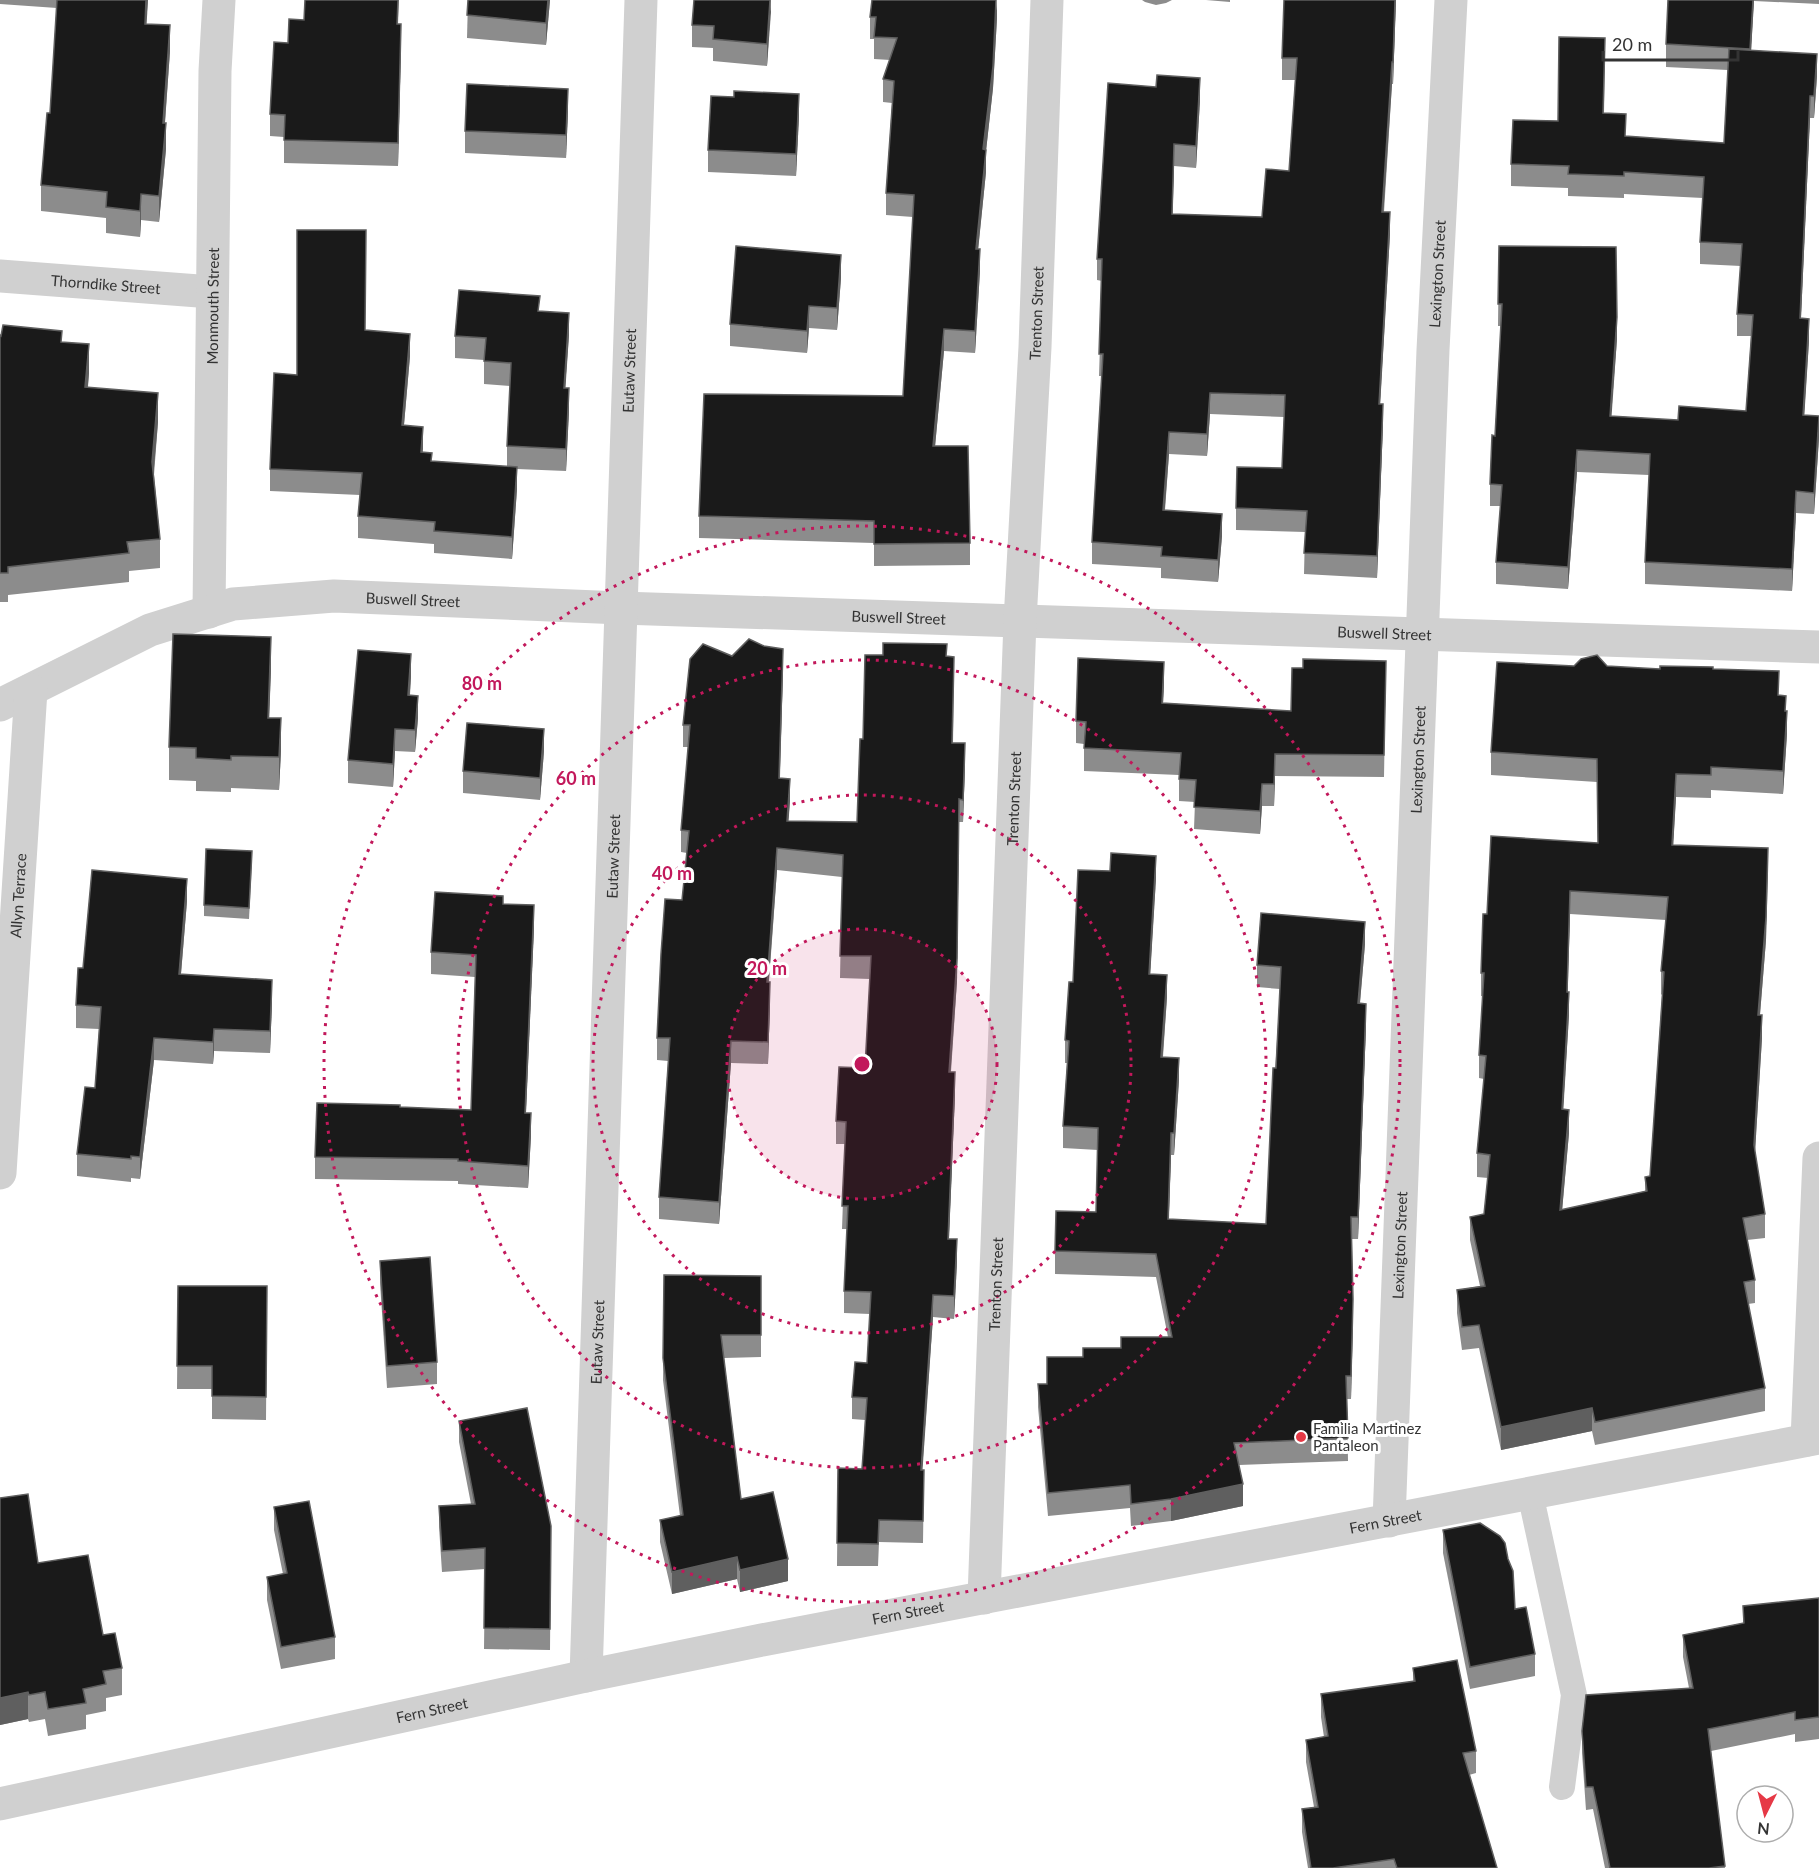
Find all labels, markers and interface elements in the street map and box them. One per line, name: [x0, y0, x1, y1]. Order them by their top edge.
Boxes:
scale bar: [1603, 24, 1738, 62]
text: 20 m: [1612, 33, 1652, 55]
street label: Lexington Street: [1425, 219, 1449, 328]
street label: Monmouth Street: [203, 247, 222, 365]
street label: Trenton Street: [1025, 265, 1047, 361]
street label: Thorndike Street: [50, 271, 162, 297]
street label: Eutaw Street: [618, 328, 639, 413]
street label: Buswell Street: [365, 588, 461, 610]
street label: Buswell Street: [851, 607, 947, 628]
street label: Buswell Street: [1337, 622, 1432, 643]
text: 80 m: [462, 672, 502, 694]
street label: Lexington Street: [1407, 705, 1429, 814]
street label: Trenton Street: [1003, 751, 1024, 846]
text: 60 m: [556, 767, 596, 789]
street label: Eutaw Street: [603, 813, 623, 899]
street label: Allyn Terrace: [6, 853, 30, 939]
text: 40 m: [652, 862, 692, 884]
text: 20 m: [747, 957, 787, 979]
centre of rings: [852, 1054, 872, 1074]
street label: Lexington Street: [1388, 1190, 1410, 1299]
street label: Trenton Street: [985, 1236, 1006, 1332]
street label: Eutaw Street: [587, 1299, 607, 1385]
place label: Familia Martinez Pantaleon: [1313, 1419, 1421, 1454]
marker: Familia Martinez Pantaleon: [1294, 1430, 1308, 1444]
street label: Fern Street: [1348, 1505, 1423, 1537]
street label: Fern Street: [870, 1596, 946, 1628]
street label: Fern Street: [394, 1693, 470, 1726]
north arrow: [1735, 1784, 1795, 1844]
text: N: [1756, 1819, 1771, 1840]

